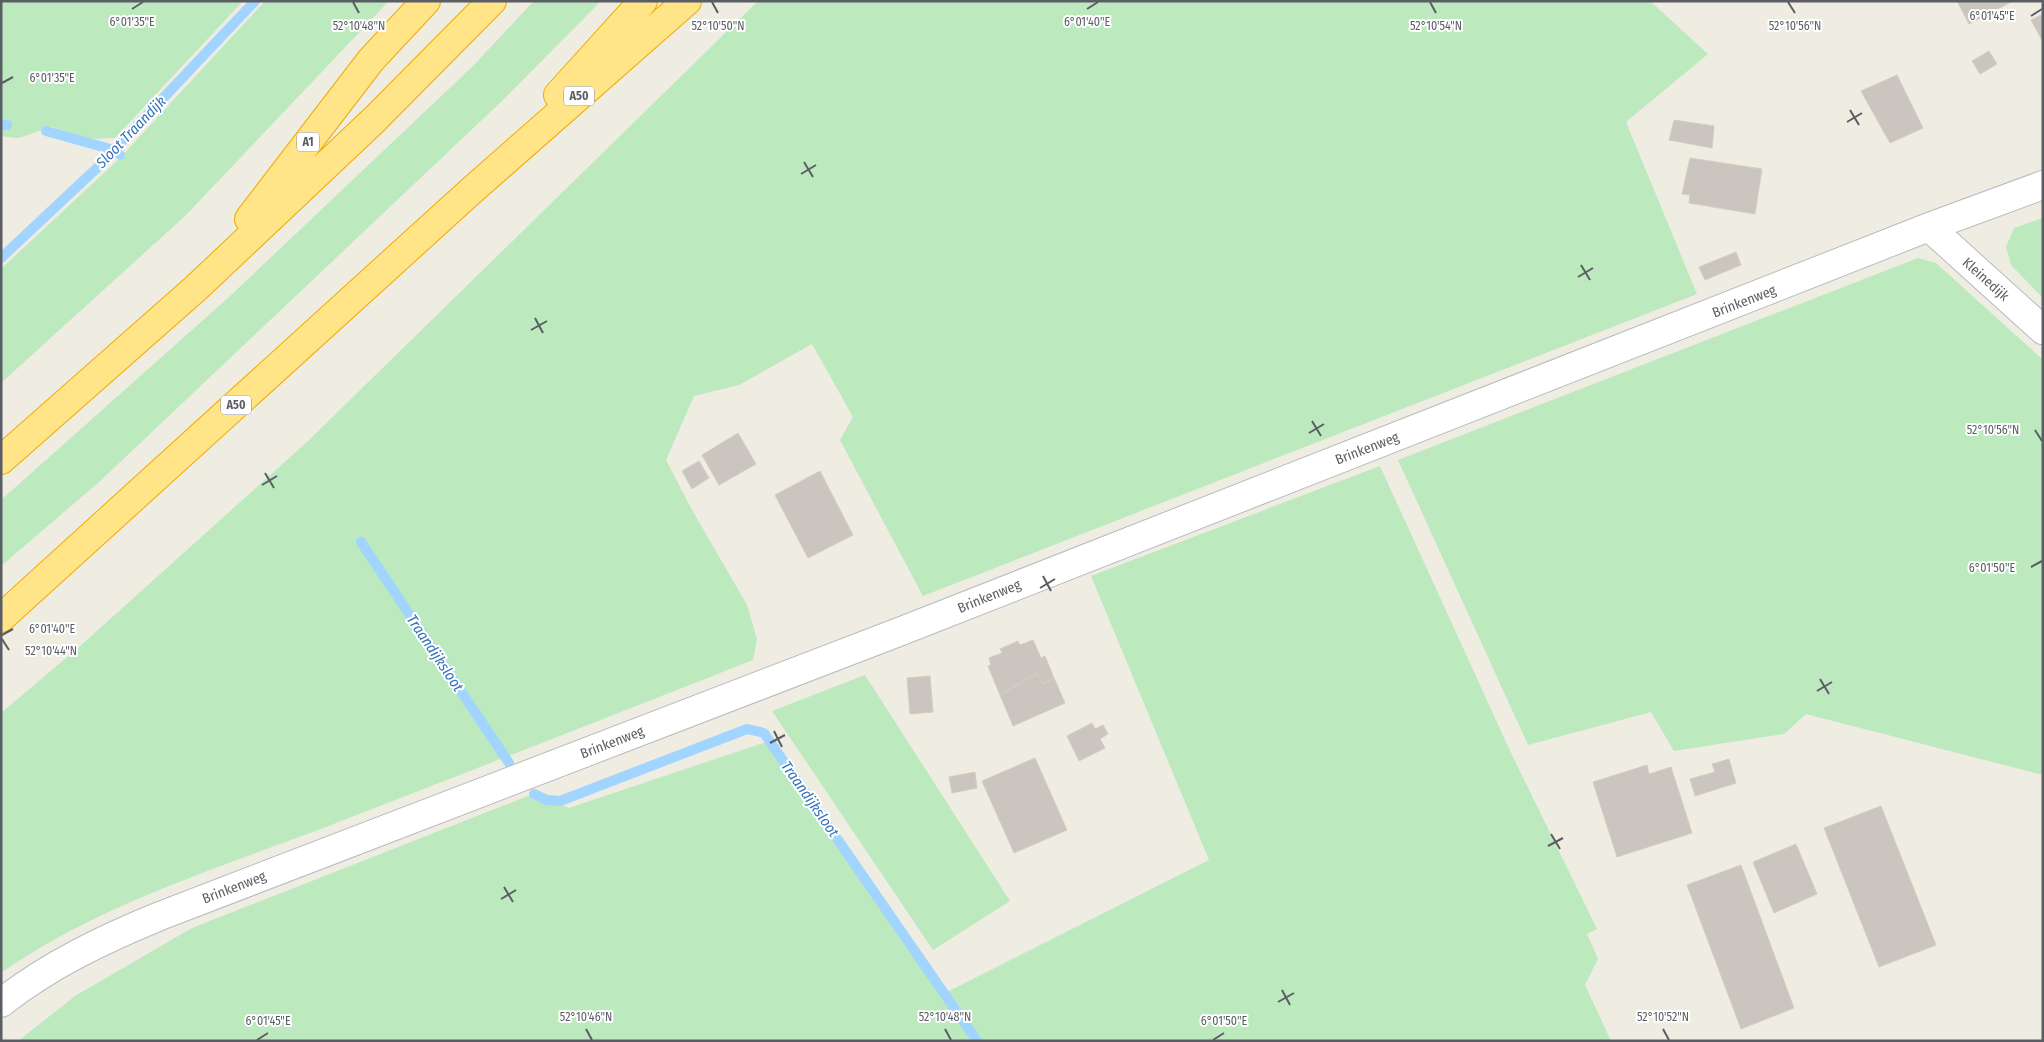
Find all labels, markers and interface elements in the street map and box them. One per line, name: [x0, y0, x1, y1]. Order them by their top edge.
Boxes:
text: 6°01'45"E: [1969, 9, 2015, 23]
text: 6°01'35"E: [109, 15, 155, 29]
text: 6°01'40"E: [1064, 15, 1110, 29]
text: 52°10'48"N: [333, 19, 385, 33]
text: 52°10'50"N: [691, 19, 745, 33]
text: 52°10'54"N: [1410, 19, 1462, 33]
text: 52°10'56"N: [1769, 19, 1821, 33]
text: 6°01'35"E: [29, 71, 75, 85]
road number: A50: [564, 86, 594, 105]
water label: Sloot Traandijk: [92, 92, 170, 172]
road number: A1: [297, 132, 319, 152]
street label: Kleinedijk: [1959, 254, 2013, 305]
street label: Brinkenweg: [1710, 281, 1779, 321]
road number: A50: [221, 396, 251, 414]
text: 52°10'56"N: [1967, 423, 2019, 437]
street label: Brinkenweg: [1333, 428, 1402, 468]
text: 6°01'50"E: [1969, 561, 2016, 575]
street label: Brinkenweg: [955, 576, 1024, 617]
water label: Traandijksloot: [403, 611, 467, 695]
text: 6°01'40"E: [29, 622, 75, 636]
text: 52°10'44"N: [25, 644, 77, 658]
street label: Brinkenweg: [578, 722, 647, 762]
water label: Traandijksloot: [777, 758, 843, 840]
street label: Brinkenweg: [200, 867, 269, 907]
text: 52°10'46"N: [560, 1010, 612, 1024]
text: 52°10'48"N: [919, 1010, 971, 1024]
text: 52°10'52"N: [1637, 1010, 1689, 1024]
text: 6°01'45"E: [245, 1014, 291, 1028]
text: 6°01'50"E: [1201, 1014, 1248, 1028]

